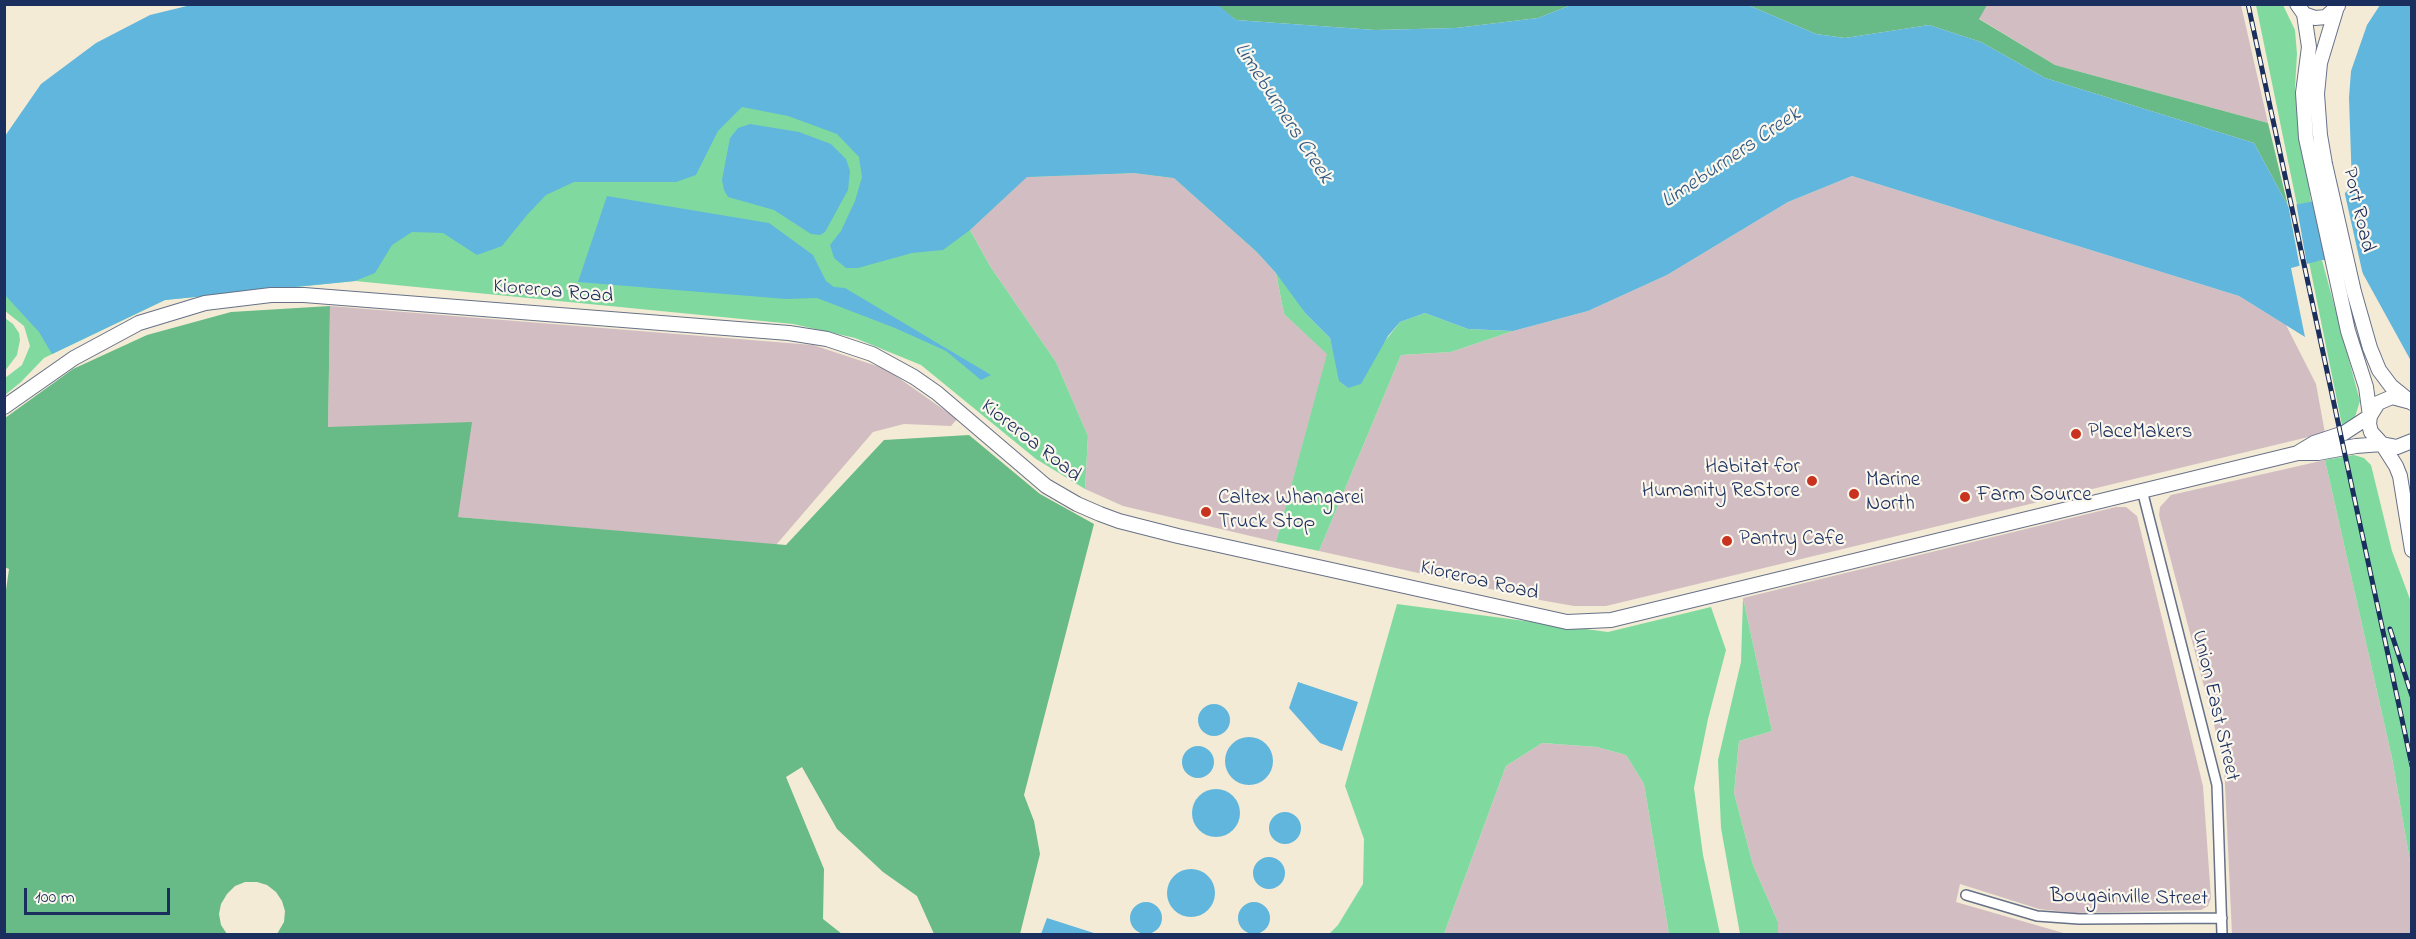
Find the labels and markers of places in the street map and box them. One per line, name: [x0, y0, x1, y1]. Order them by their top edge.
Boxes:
place label: PlaceMakers: [2088, 421, 2192, 447]
marker: PlaceMakers: [2069, 427, 2083, 441]
place label: Habitat for Humanity ReStore: [1642, 456, 1800, 506]
place label: Marine North: [1866, 469, 1920, 519]
marker: Habitat for Humanity ReStore: [1805, 474, 1819, 488]
place label: Farm Source: [1977, 484, 2092, 510]
place label: Caltex Whangarei Truck Stop: [1218, 487, 1364, 537]
marker: Marine North: [1847, 487, 1861, 501]
marker: Farm Source: [1958, 490, 1972, 504]
marker: Caltex Whangarei Truck Stop: [1199, 505, 1213, 519]
place label: Pantry Cafe: [1739, 528, 1844, 554]
marker: Pantry Cafe: [1720, 534, 1734, 548]

